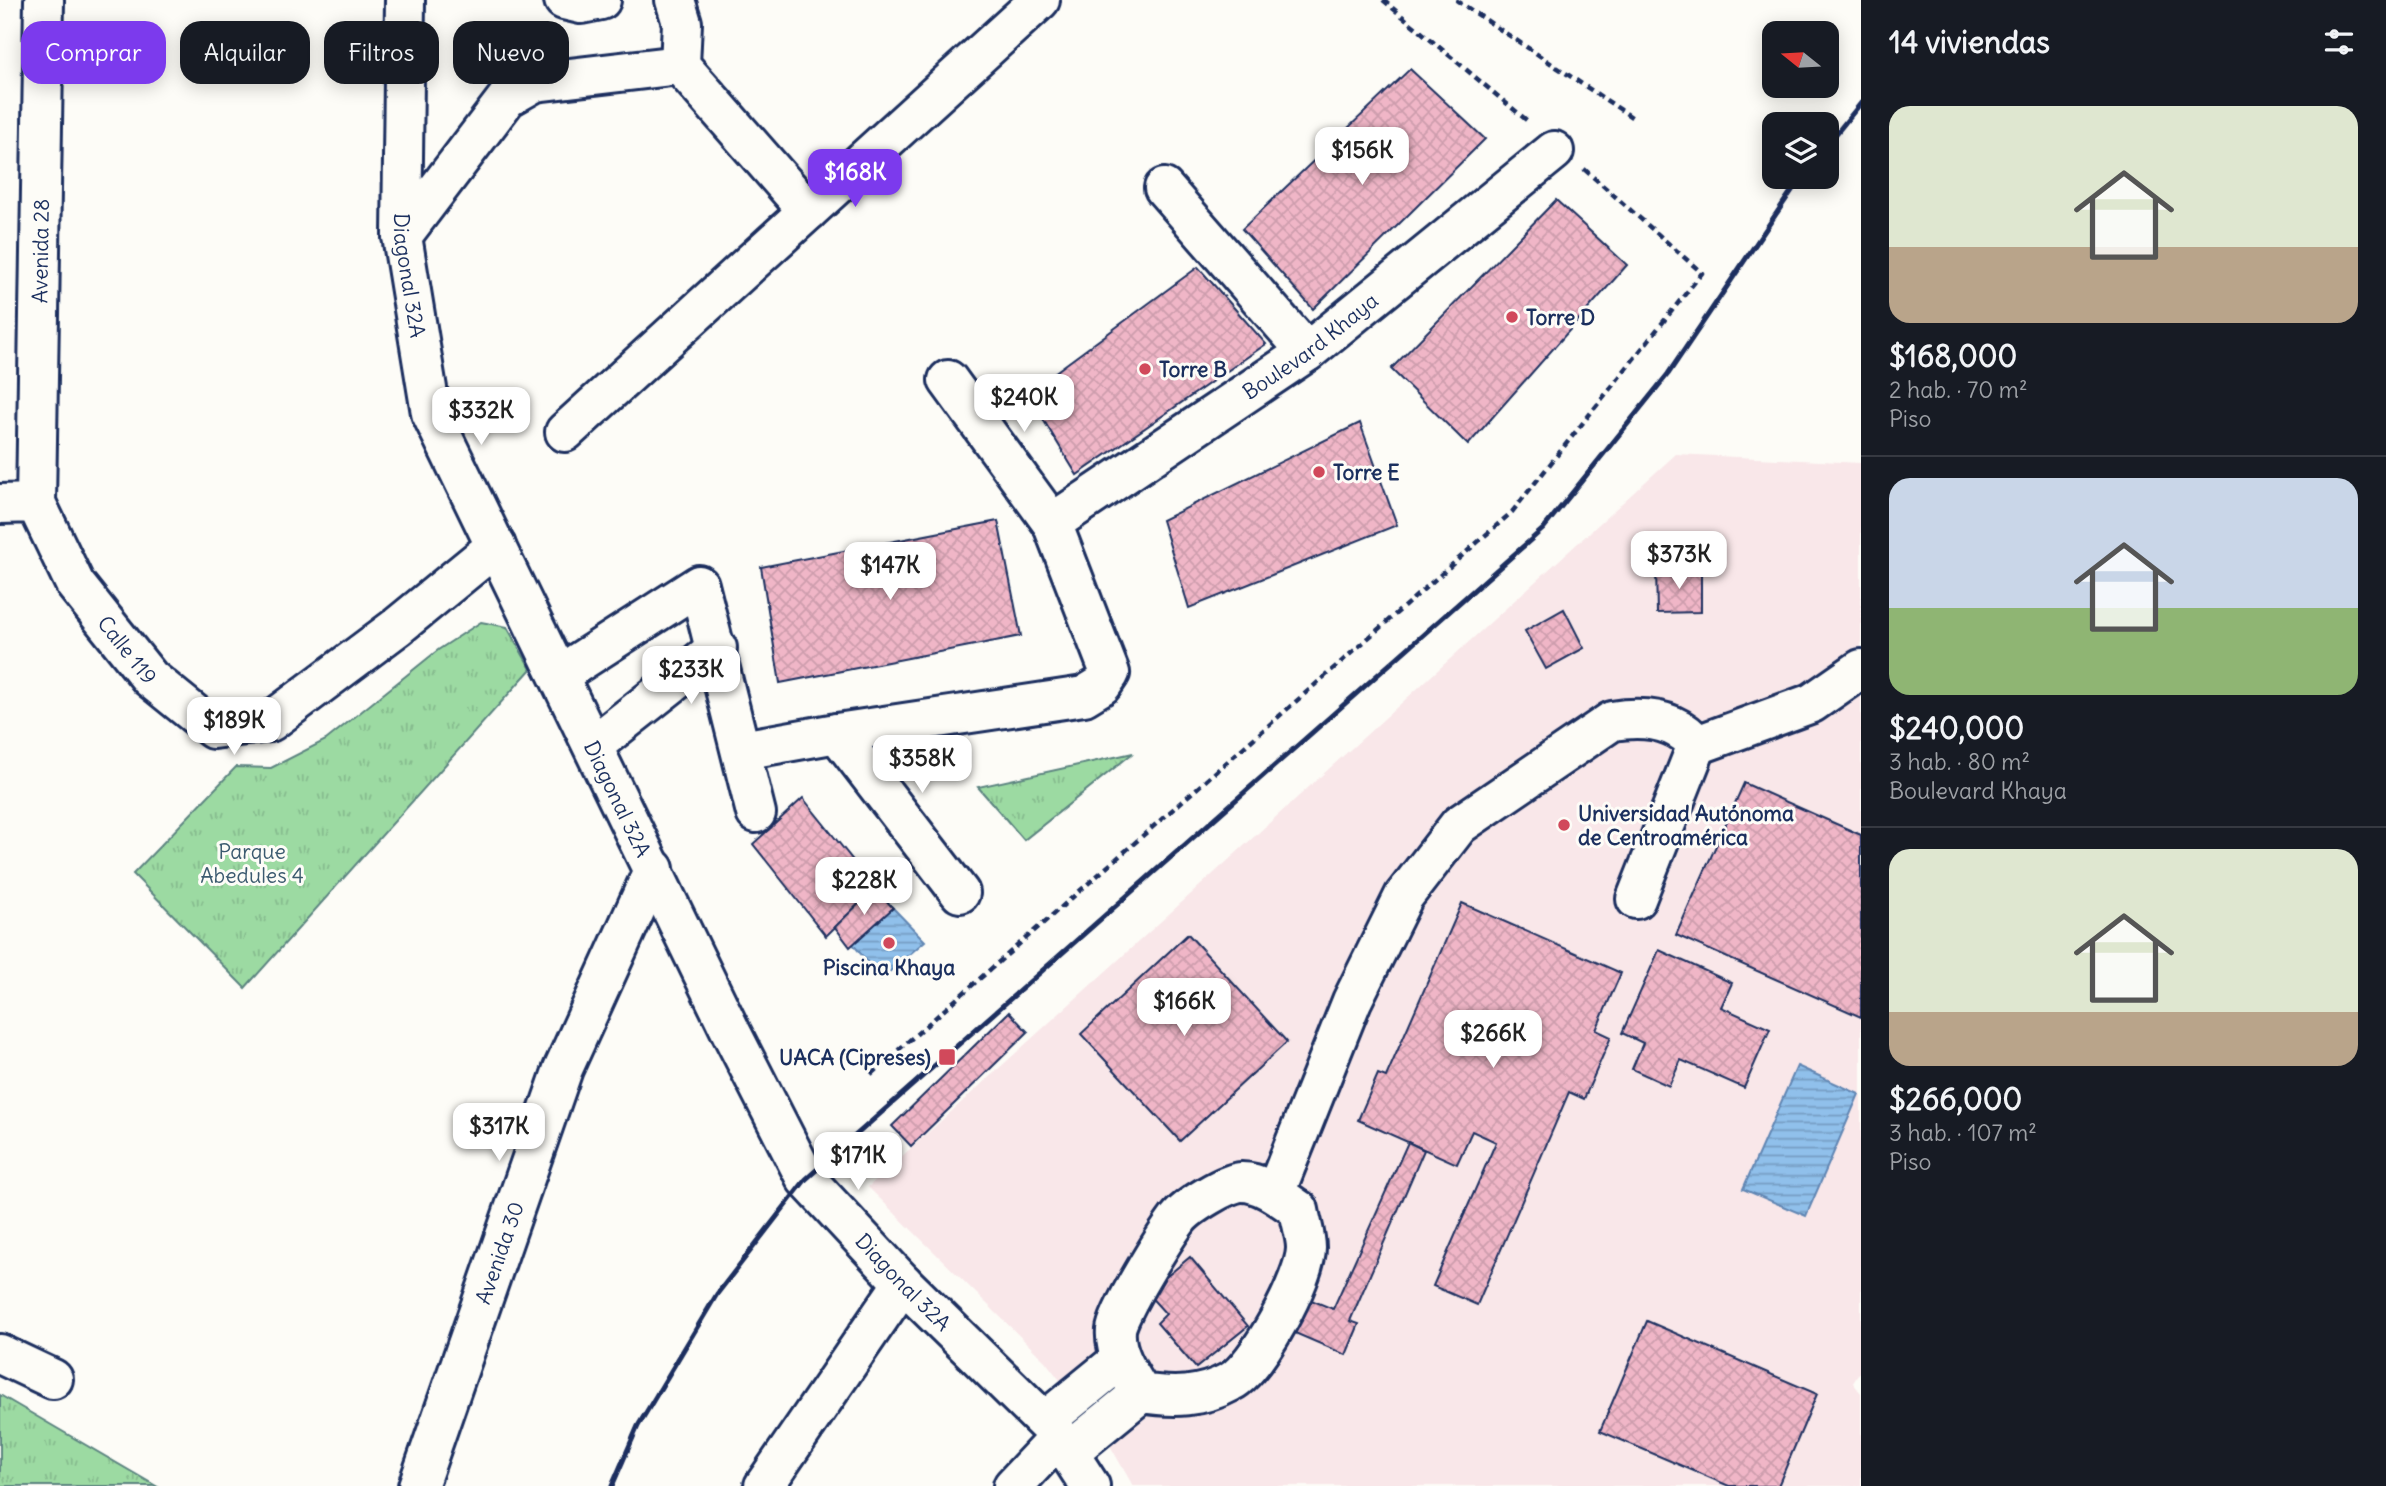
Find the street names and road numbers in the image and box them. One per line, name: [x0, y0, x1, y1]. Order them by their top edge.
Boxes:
street label: Avenida 28: [26, 198, 54, 304]
street label: Diagonal 32A: [388, 213, 432, 340]
street label: Boulevard Khaya: [1237, 286, 1383, 405]
street label: Calle 119: [92, 610, 163, 689]
street label: Diagonal 32A: [578, 736, 658, 861]
street label: Avenida 30: [469, 1198, 529, 1308]
street label: Diagonal 32A: [850, 1227, 957, 1336]

